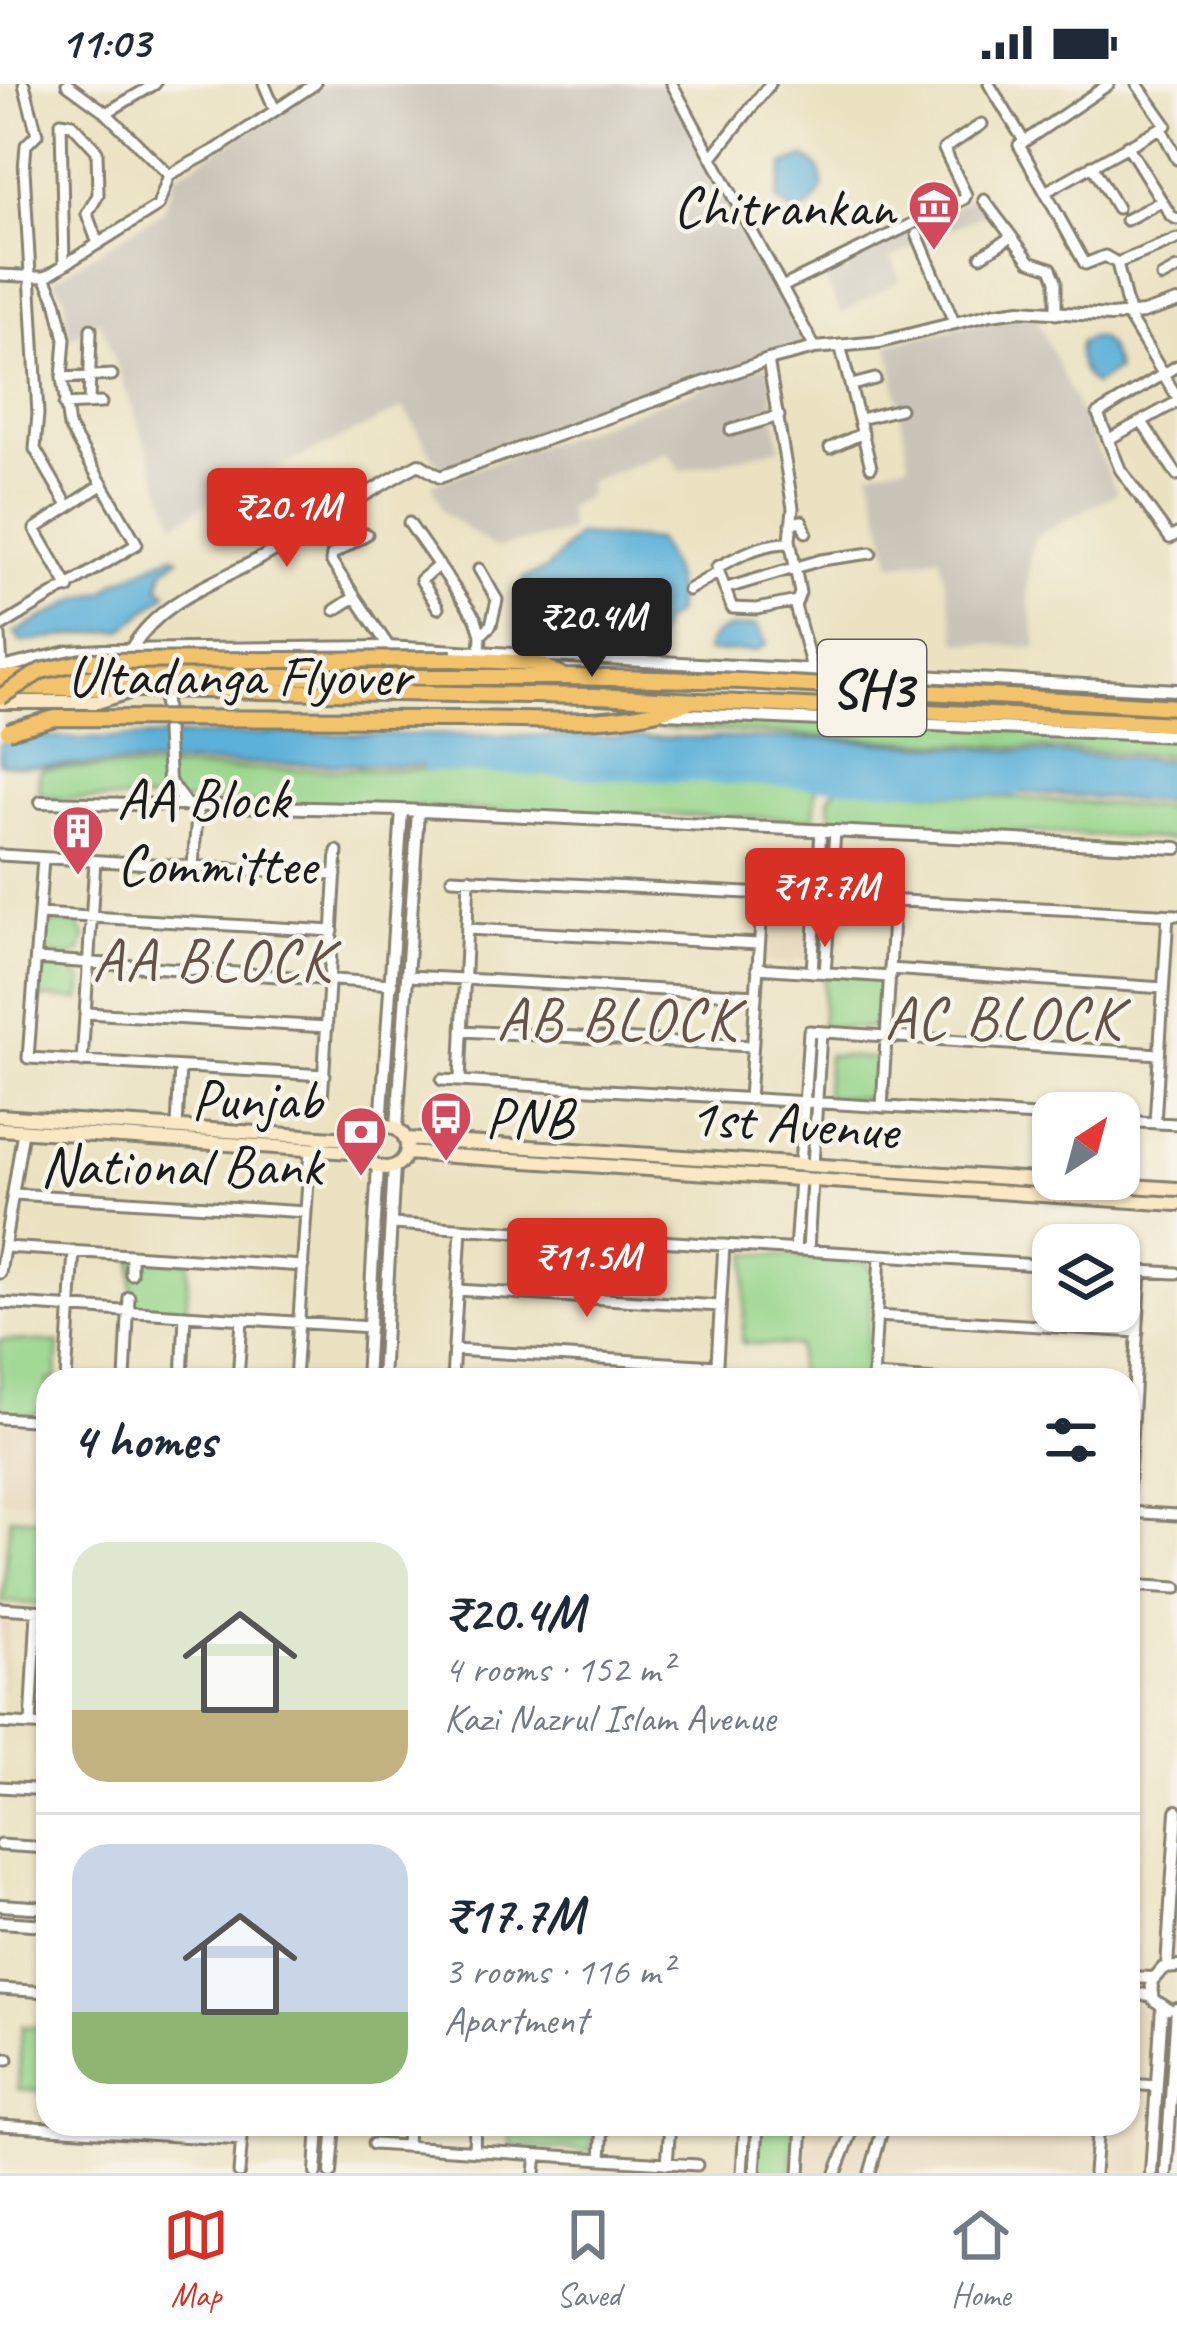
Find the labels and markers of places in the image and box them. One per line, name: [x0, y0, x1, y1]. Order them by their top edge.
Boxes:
place label: Chitrankan: [673, 171, 898, 243]
museum icon: Chitrankan: [906, 178, 962, 252]
pin: ₹20.1M: [189, 468, 385, 570]
pin: ₹20.4M: [494, 578, 690, 680]
place label: AA Block Committee: [117, 763, 320, 901]
building icon: AA Block Committee: [50, 803, 106, 877]
pin: ₹17.7M: [727, 848, 923, 950]
place label: Punjab National Bank: [40, 1064, 325, 1202]
place label: PNB: [485, 1082, 578, 1154]
bus stop icon: PNB: [418, 1089, 474, 1163]
bank icon: Punjab National Bank: [333, 1104, 389, 1178]
pin: ₹11.5M: [489, 1218, 685, 1320]

